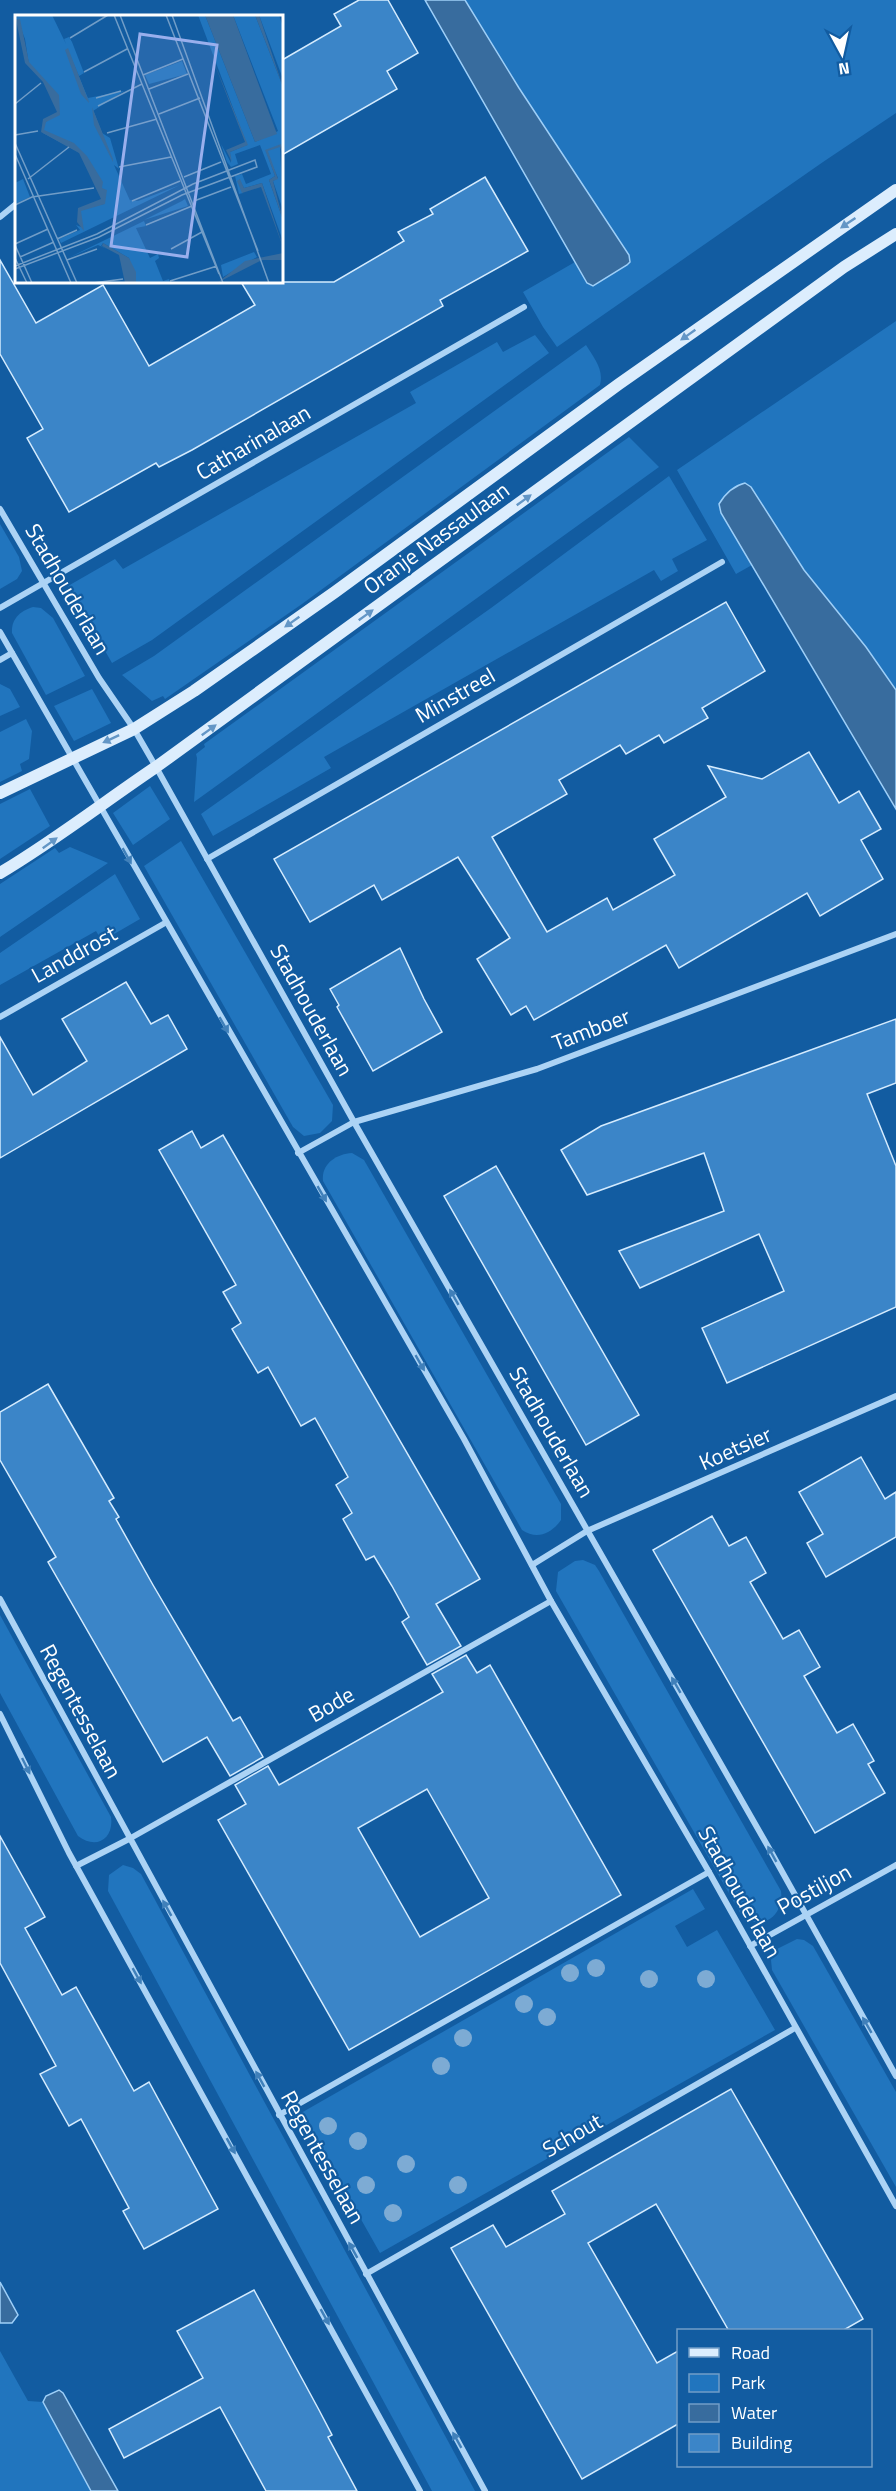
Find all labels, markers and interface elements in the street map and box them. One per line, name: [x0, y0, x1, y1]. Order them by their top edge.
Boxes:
inset map: [15, 15, 284, 284]
north arrow: [812, 24, 872, 84]
text: N: [837, 56, 851, 82]
one-way arrow: [840, 217, 856, 229]
one-way arrow: [680, 329, 696, 340]
street label: Catharinalaan: [189, 395, 317, 489]
street label: Oranje Nassaulaan: [356, 473, 516, 603]
one-way arrow: [516, 494, 532, 506]
street label: Stadhouderlaan: [17, 517, 119, 661]
one-way arrow: [358, 609, 374, 621]
one-way arrow: [285, 616, 301, 628]
street label: Minstreel: [408, 658, 502, 732]
one-way arrow: [201, 724, 216, 736]
one-way arrow: [103, 735, 120, 744]
one-way arrow: [42, 837, 57, 849]
one-way arrow: [122, 848, 132, 865]
street label: Landdrost: [25, 916, 123, 992]
street label: Stadhouderlaan: [262, 938, 362, 1082]
street label: Tamboer: [547, 998, 635, 1059]
one-way arrow: [219, 1017, 230, 1033]
one-way arrow: [317, 1186, 327, 1203]
one-way arrow: [449, 1288, 459, 1305]
one-way arrow: [414, 1355, 425, 1371]
street label: Stadhouderlaan: [501, 1360, 603, 1504]
street label: Koetsier: [693, 1417, 777, 1479]
street label: Regentesselaan: [31, 1638, 131, 1784]
street label: Bode: [302, 1677, 360, 1731]
one-way arrow: [670, 1677, 681, 1693]
one-way arrow: [21, 1758, 31, 1775]
street label: Stadhouderlaan: [690, 1820, 790, 1964]
one-way arrow: [767, 1845, 777, 1862]
street label: Postiljon: [770, 1855, 858, 1923]
one-way arrow: [162, 1899, 172, 1916]
one-way arrow: [132, 1967, 142, 1984]
one-way arrow: [862, 2016, 872, 2033]
one-way arrow: [255, 2070, 265, 2087]
street label: Regentesselaan: [272, 2084, 374, 2230]
street label: Schout: [536, 2104, 609, 2166]
one-way arrow: [226, 2138, 236, 2155]
one-way arrow: [348, 2241, 358, 2258]
one-way arrow: [319, 2309, 329, 2326]
legend: [677, 2329, 872, 2467]
text: Road: [731, 2339, 770, 2366]
text: Park: [731, 2369, 766, 2396]
text: Water: [731, 2399, 777, 2426]
text: Building: [731, 2429, 792, 2456]
one-way arrow: [452, 2431, 462, 2448]

